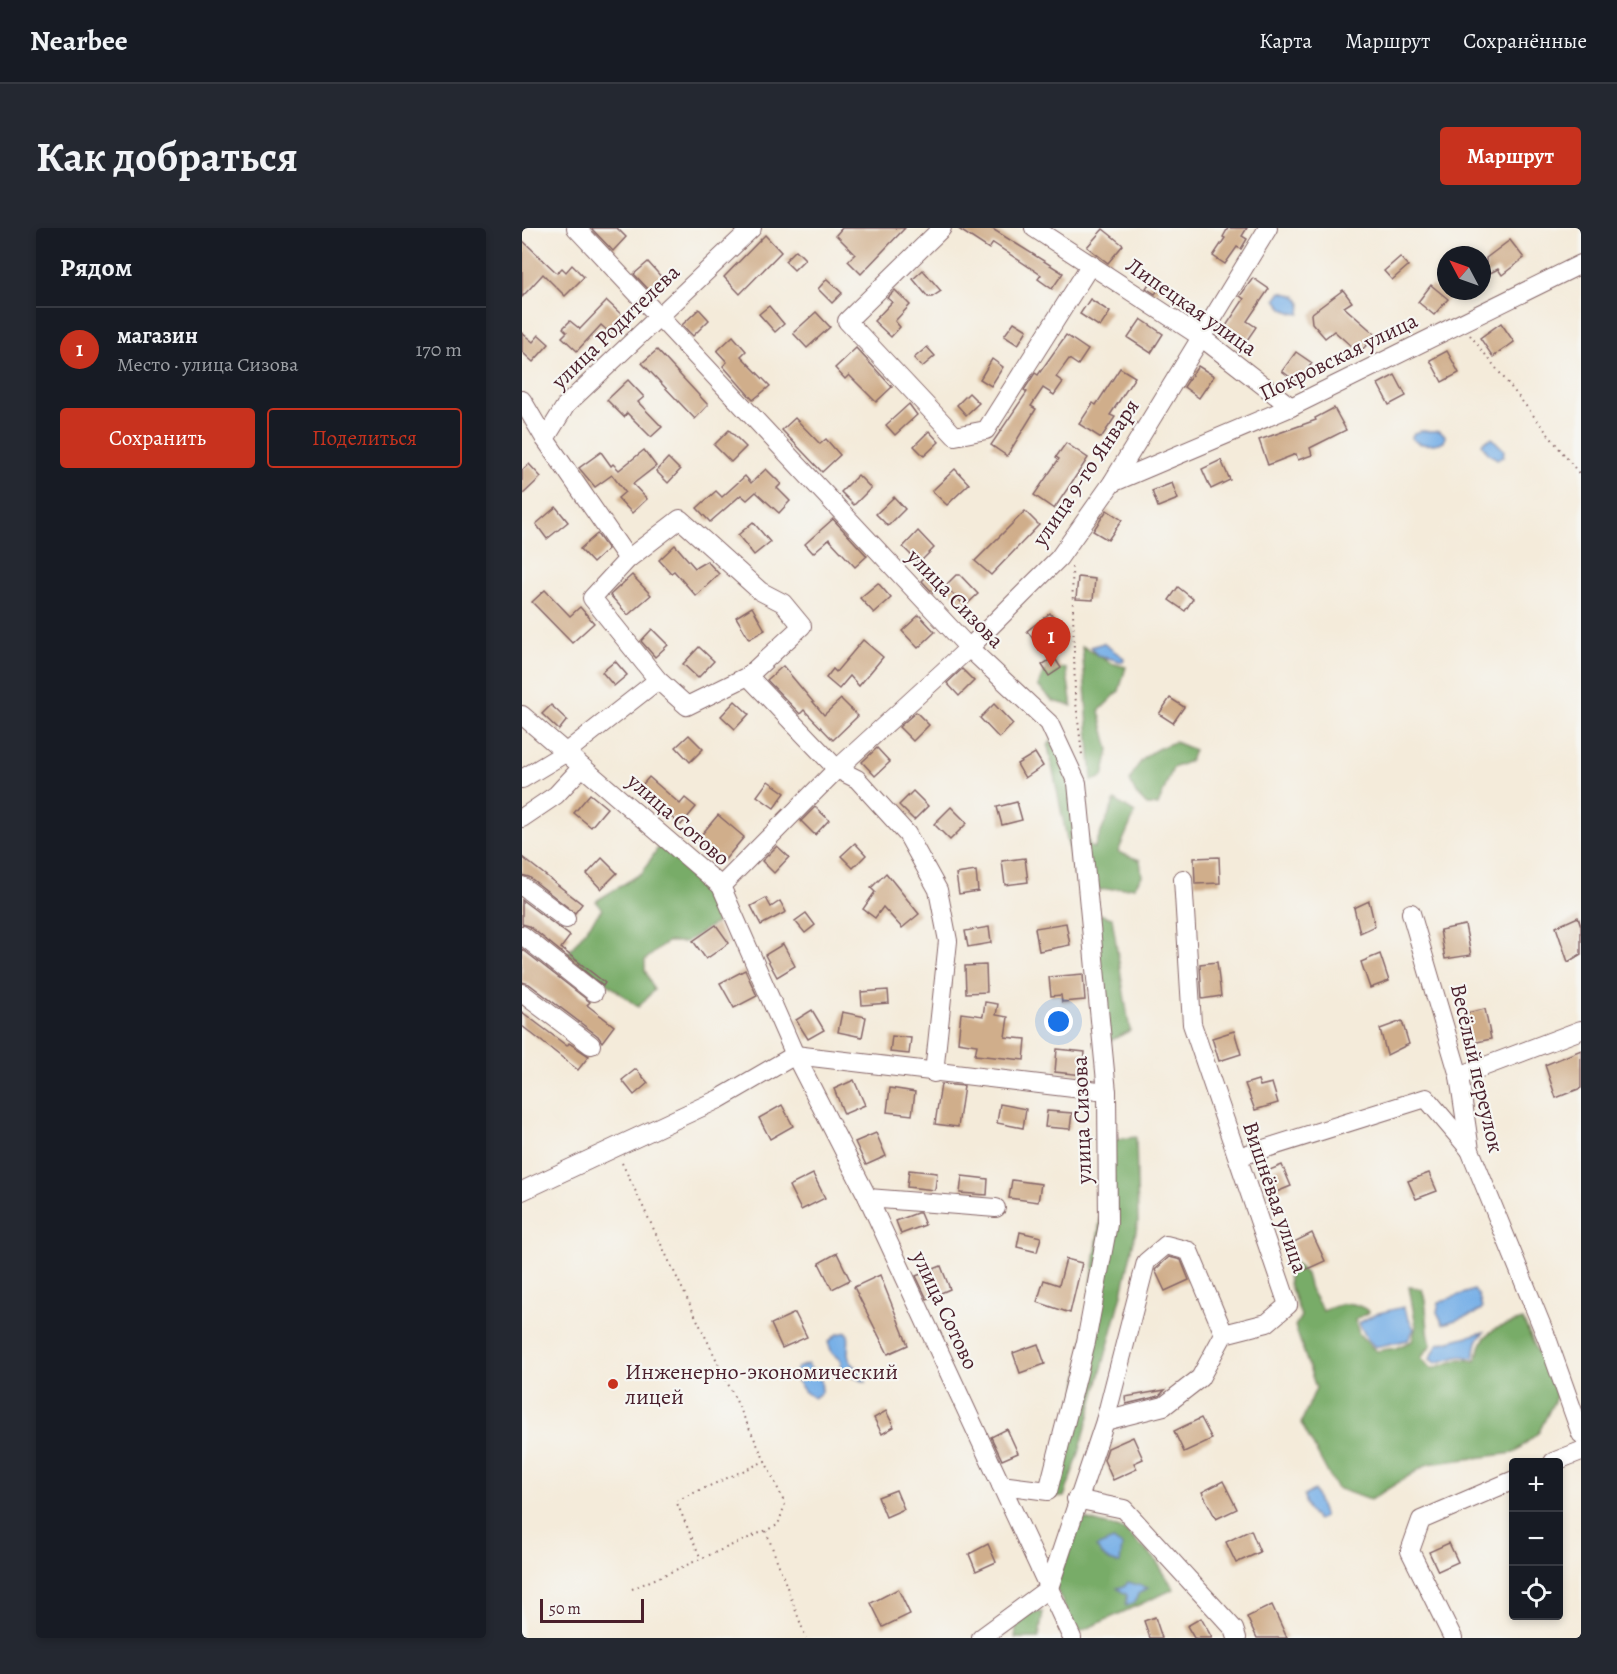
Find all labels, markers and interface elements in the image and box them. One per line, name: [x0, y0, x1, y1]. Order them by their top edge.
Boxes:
text: Nearbee: [30, 22, 128, 60]
text: Карта: [1259, 27, 1312, 55]
text: Маршрут: [1345, 27, 1430, 55]
text: Сохранённые: [1463, 27, 1587, 55]
button: Маршрут: [1440, 127, 1581, 185]
text: Как добраться: [36, 128, 298, 185]
north arrow: [1437, 246, 1491, 300]
text: Рядом: [60, 250, 132, 285]
street label: Липецкая улица: [1120, 250, 1264, 364]
street label: улица Родителева: [544, 257, 687, 397]
street label: Покровская улица: [1254, 305, 1423, 408]
text: магазин: [117, 321, 198, 351]
text: 1: [76, 336, 83, 363]
text: 170 m: [416, 336, 462, 363]
text: Место · улица Сизова: [117, 351, 298, 378]
street label: улица 9-го Января: [1025, 393, 1146, 553]
button: Сохранить: [60, 408, 255, 468]
button: Поделиться: [267, 408, 462, 468]
street label: улица Сизова: [899, 542, 1011, 656]
pin: 1: [1032, 618, 1070, 667]
street label: улица Сотово: [620, 766, 736, 873]
street label: Весёлый переулок: [1443, 981, 1511, 1156]
your location: [1044, 1007, 1073, 1036]
street label: улица Сизова: [1065, 1055, 1099, 1185]
street label: Вишнёвая улица: [1235, 1118, 1315, 1278]
street label: улица Сотово: [904, 1245, 986, 1375]
place label: Инженерно-экономический лицей: [625, 1357, 898, 1412]
marker: Инженерно-экономический лицей: [606, 1377, 620, 1391]
map controls: [1509, 1458, 1563, 1620]
button: +: [1509, 1458, 1563, 1512]
button: −: [1509, 1512, 1563, 1566]
button: locate: [1509, 1566, 1563, 1620]
scale bar: [540, 1596, 644, 1624]
text: 50 m: [549, 1598, 581, 1620]

